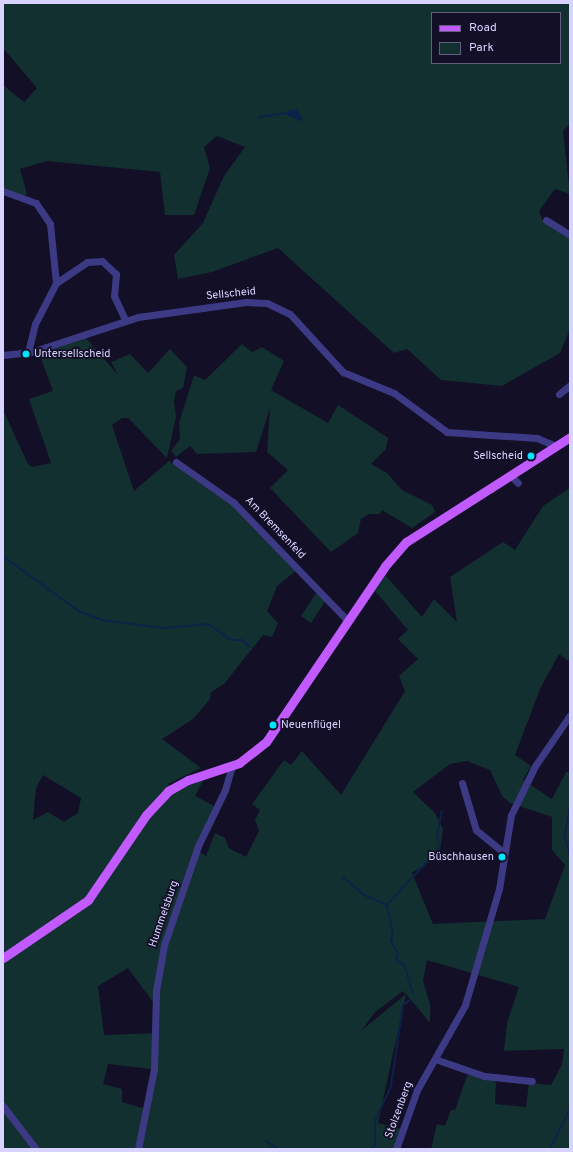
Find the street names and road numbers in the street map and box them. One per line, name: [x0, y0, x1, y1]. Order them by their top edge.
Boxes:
street label: Sellscheid: [206, 285, 256, 303]
street label: Am Bremsenfeld: [242, 494, 308, 562]
street label: Hummelsburg: [146, 879, 182, 949]
street label: Stolzenberg: [383, 1080, 415, 1140]

